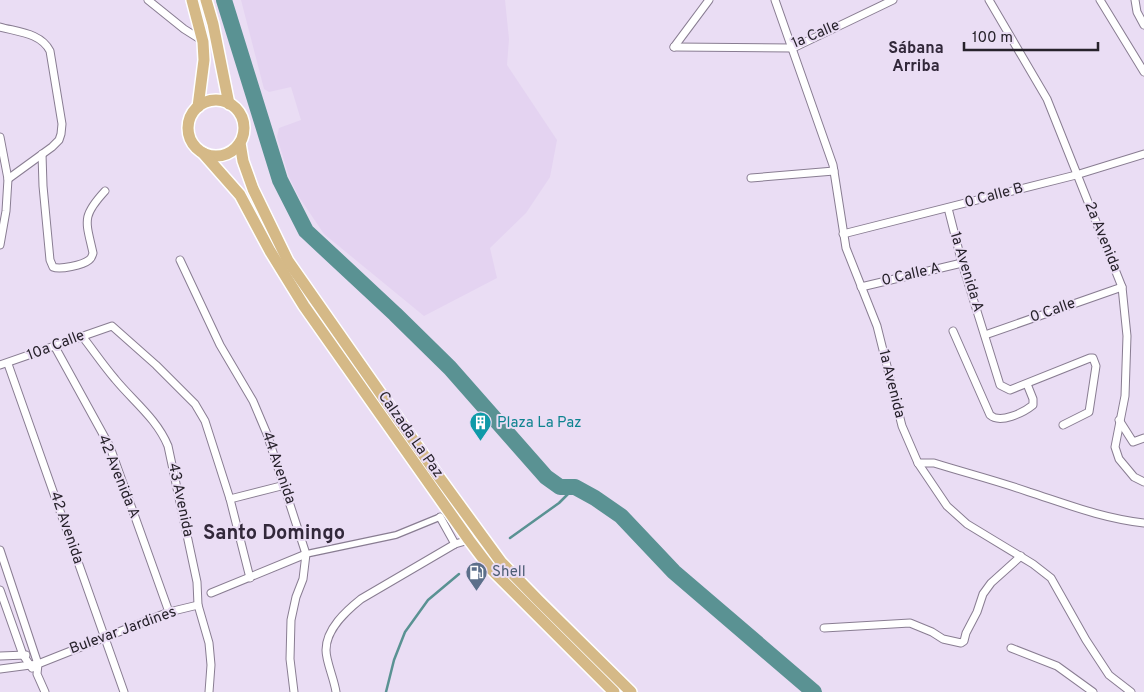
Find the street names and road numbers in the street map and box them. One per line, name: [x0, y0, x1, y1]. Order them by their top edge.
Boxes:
street label: 1a Calle: [789, 16, 843, 54]
street label: 0 Calle B: [963, 179, 1025, 213]
street label: 2a Avenida: [1079, 199, 1125, 275]
street label: 1a Avenida A: [945, 230, 987, 314]
street label: 0 Calle A: [880, 259, 942, 291]
street label: 0 Calle: [1028, 294, 1078, 328]
street label: 10a Calle: [25, 326, 87, 366]
street label: 1a Avenida: [873, 348, 909, 420]
street label: Calzada La Paz: [373, 388, 447, 482]
street label: 44 Avenida: [257, 429, 299, 507]
street label: 42 Avenida A: [93, 432, 143, 522]
street label: 43 Avenida: [163, 461, 197, 539]
street label: 42 Avenida: [45, 489, 87, 567]
street label: Bulevar Jardines: [67, 603, 179, 659]

